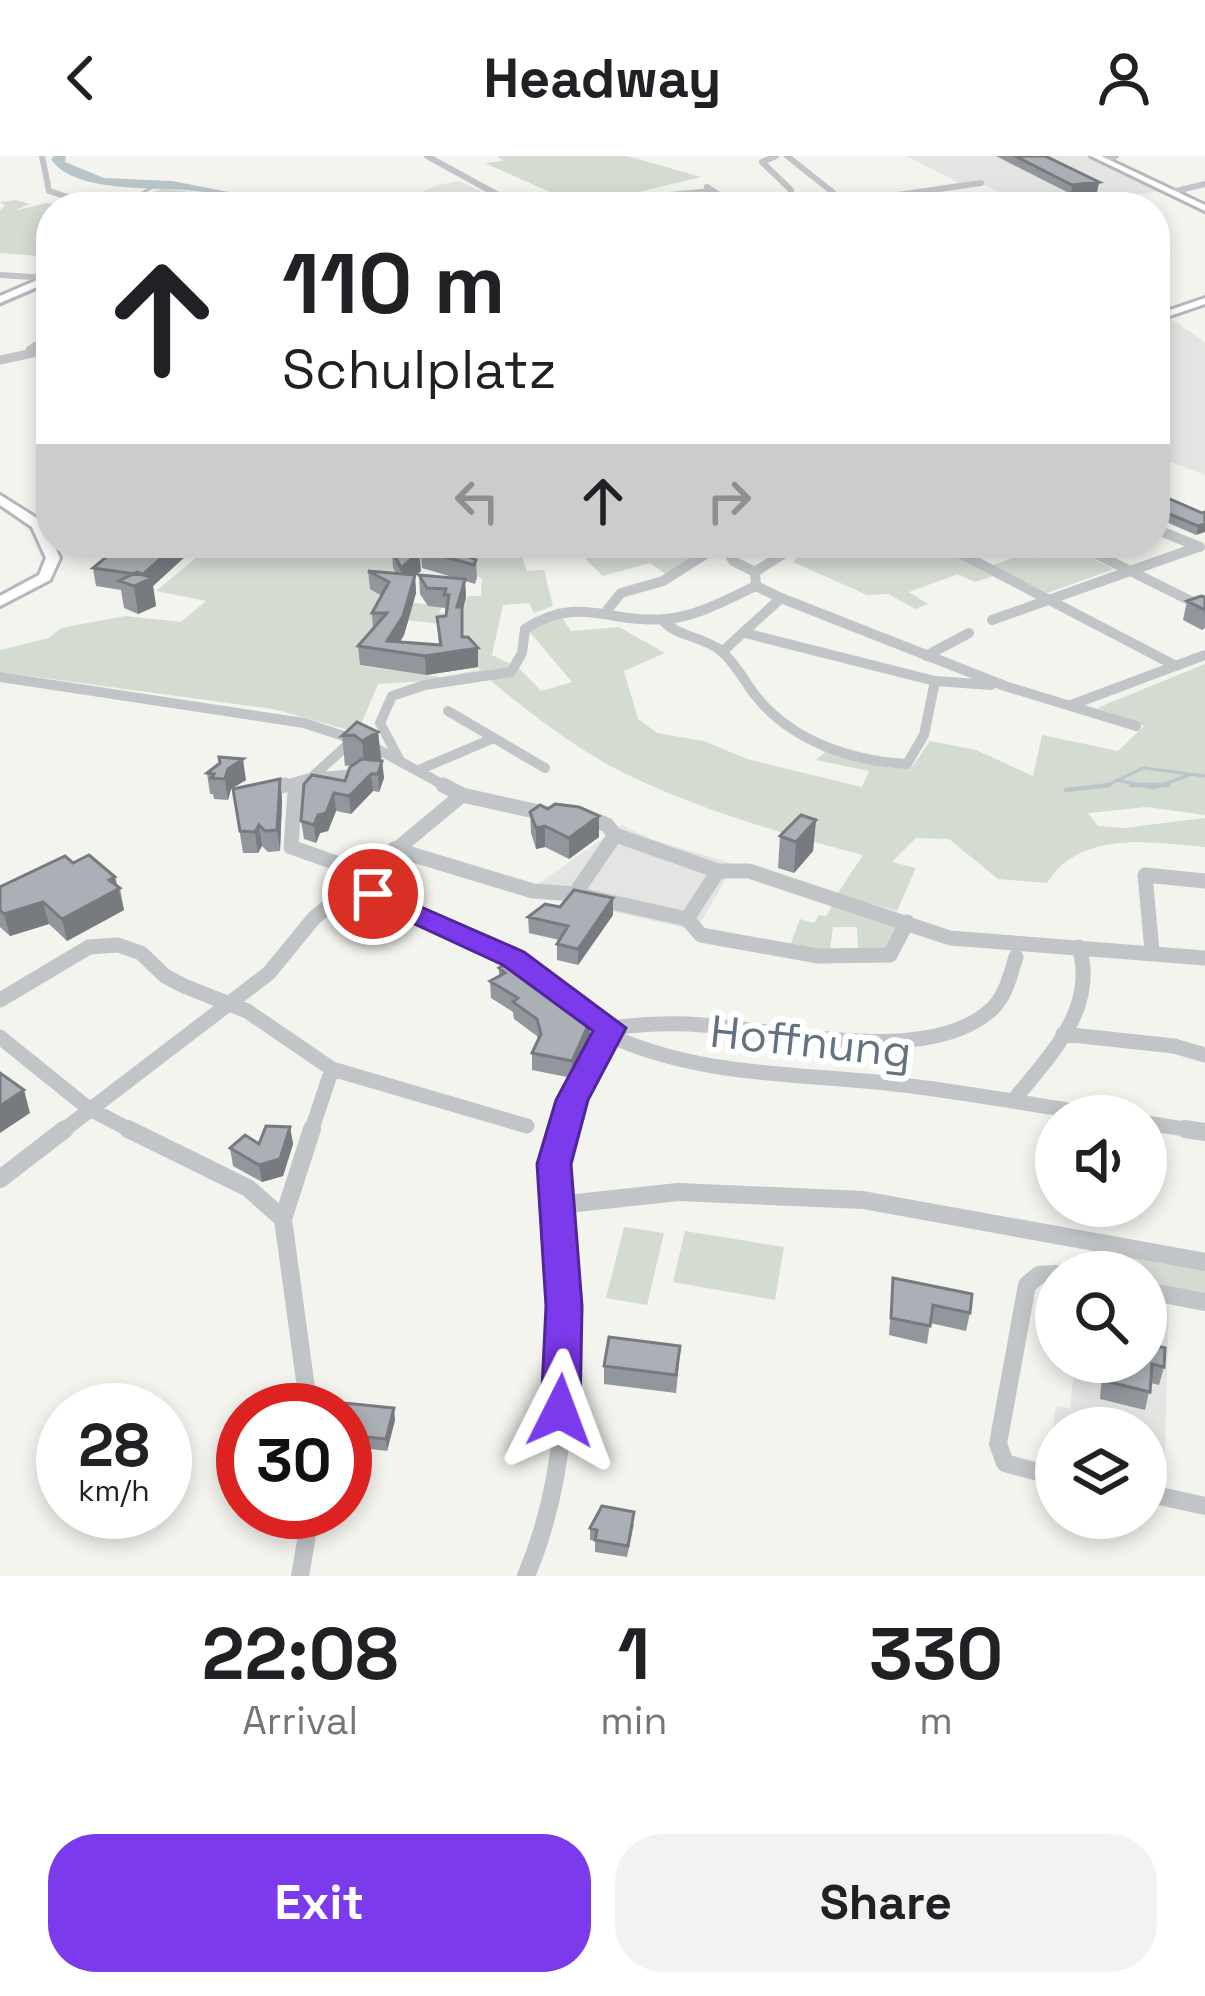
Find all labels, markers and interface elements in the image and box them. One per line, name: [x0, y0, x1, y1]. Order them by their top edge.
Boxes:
text: Headway: [484, 44, 721, 113]
icon: back: [48, 45, 114, 111]
icon: person: [1091, 45, 1157, 111]
text: 110 m: [282, 230, 505, 338]
icon: ahead: [84, 240, 240, 396]
text: Schulplatz: [282, 335, 557, 404]
icon: left: [444, 468, 510, 534]
icon: ahead: [570, 468, 636, 534]
icon: right: [696, 468, 762, 534]
pin: [322, 843, 424, 945]
icon: arrive: [340, 861, 406, 927]
street label: Hoffnung: [708, 1003, 914, 1080]
map controls: [1035, 1095, 1167, 1539]
button: sound: [1035, 1095, 1167, 1227]
button: search: [1035, 1251, 1167, 1383]
position arrow: [497, 1348, 623, 1474]
speed limit sign: 30: [216, 1383, 372, 1539]
text: 28: [78, 1407, 150, 1484]
button: layers: [1035, 1407, 1167, 1539]
text: km/h: [78, 1471, 150, 1510]
text: 22:08: [202, 1608, 399, 1700]
text: 1: [618, 1608, 650, 1700]
text: 330: [869, 1608, 1003, 1700]
text: Arrival: [242, 1696, 358, 1745]
text: min: [600, 1696, 667, 1745]
text: m: [919, 1696, 953, 1745]
button: Exit: [48, 1834, 591, 1972]
button: Share: [615, 1834, 1157, 1972]

